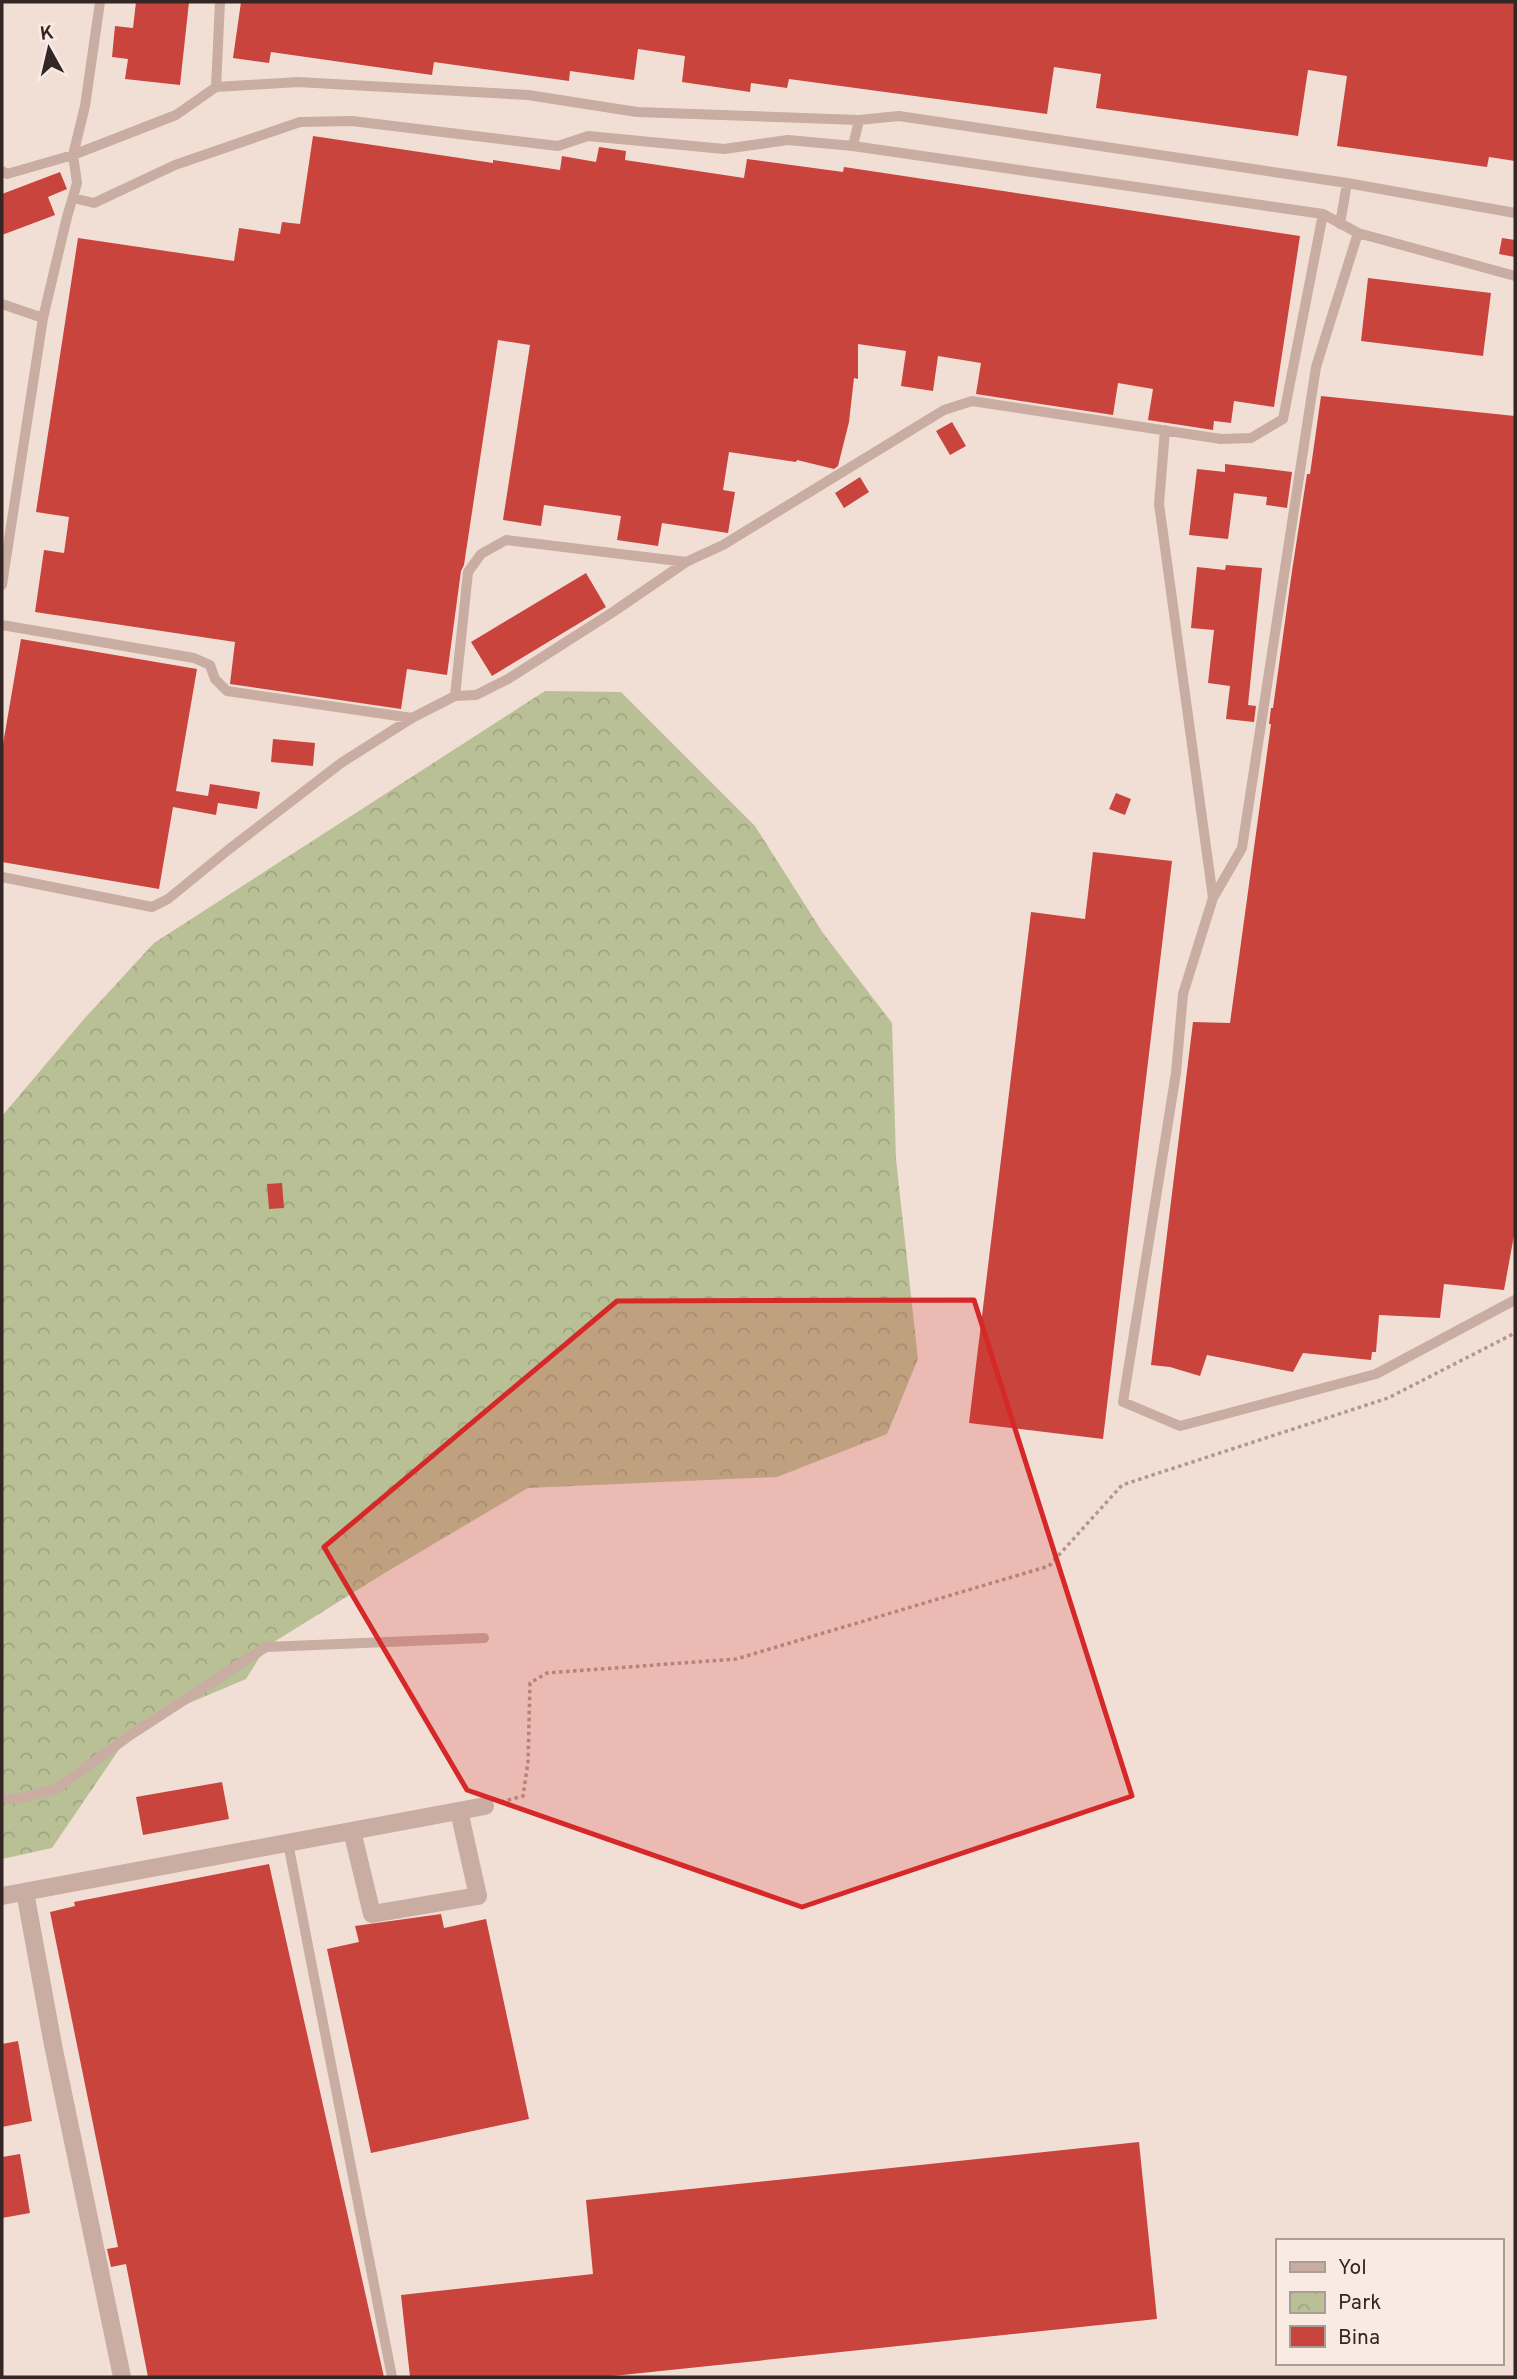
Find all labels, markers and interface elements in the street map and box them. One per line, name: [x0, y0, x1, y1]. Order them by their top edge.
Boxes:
north arrow: [14, 14, 84, 84]
text: K: [39, 21, 55, 47]
legend: [1276, 2239, 1503, 2365]
text: Yol: [1338, 2255, 1367, 2282]
text: Park: [1338, 2290, 1381, 2317]
text: Bina: [1338, 2325, 1380, 2352]

